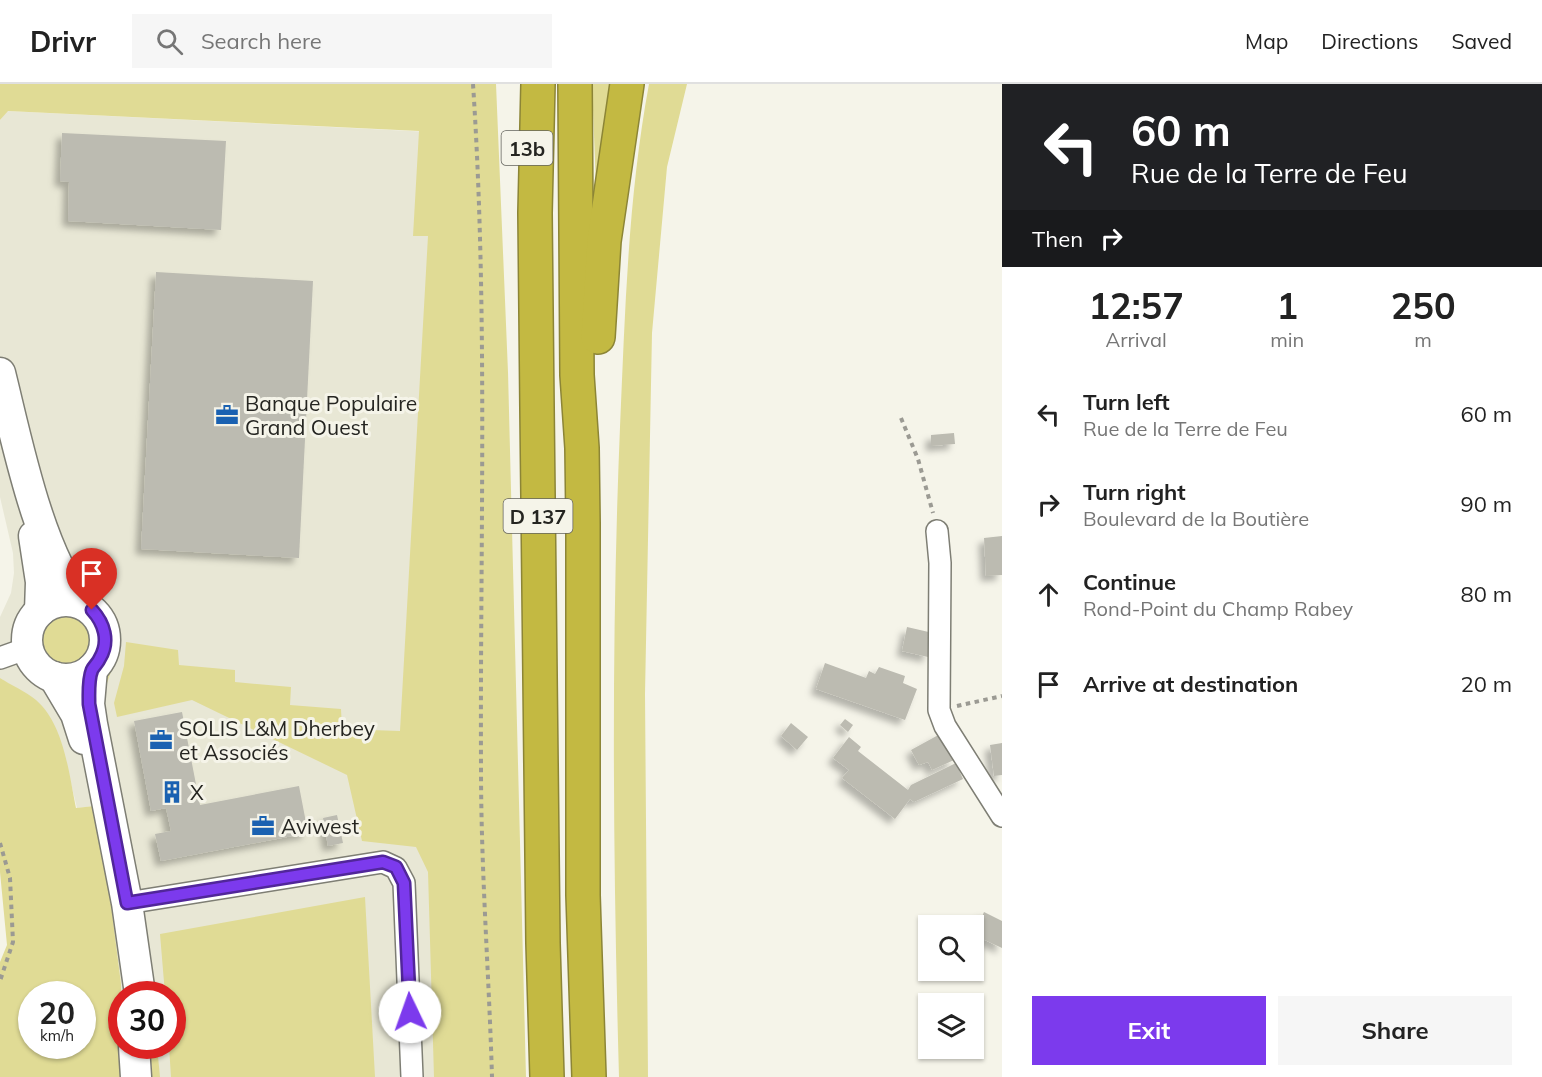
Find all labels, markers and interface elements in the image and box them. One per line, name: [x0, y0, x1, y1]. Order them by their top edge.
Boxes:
search box: [132, 14, 552, 68]
text: Drivr: [30, 24, 96, 59]
icon: search: [153, 25, 186, 58]
text: Search here: [201, 27, 322, 55]
text: Map: [1245, 28, 1288, 54]
text: Directions: [1321, 28, 1418, 54]
text: Saved: [1451, 28, 1512, 54]
text: 60 m: [1131, 104, 1231, 157]
icon: left: [1032, 108, 1110, 186]
road number: 13b: [502, 131, 552, 165]
text: Rue de la Terre de Feu: [1131, 156, 1408, 190]
icon: right: [1095, 222, 1128, 255]
text: Then: [1032, 225, 1083, 253]
text: 12:57: [1088, 283, 1184, 328]
text: 1: [1276, 283, 1298, 328]
text: 250: [1391, 283, 1456, 328]
text: Arrival: [1106, 327, 1167, 352]
text: min: [1270, 327, 1304, 352]
text: m: [1414, 327, 1432, 352]
text: Turn left: [1083, 388, 1170, 416]
place label: Banque Populaire Grand Ouest: [245, 390, 417, 440]
icon: left: [1032, 398, 1065, 431]
text: 60 m: [1461, 400, 1512, 428]
office icon: Banque Populaire Grand Ouest: [214, 402, 240, 428]
text: Rue de la Terre de Feu: [1083, 416, 1288, 441]
text: Turn right: [1083, 478, 1186, 506]
icon: right: [1032, 488, 1065, 521]
text: 90 m: [1461, 490, 1512, 518]
road number: D 137: [504, 499, 572, 533]
text: Boulevard de la Boutière: [1083, 506, 1309, 531]
pin: [66, 548, 117, 610]
icon: arrive: [75, 557, 108, 590]
text: Continue: [1083, 568, 1176, 596]
icon: ahead: [1032, 578, 1065, 611]
text: 80 m: [1461, 580, 1512, 608]
text: Rond-Point du Champ Rabey: [1083, 596, 1353, 621]
icon: arrive: [1032, 668, 1065, 701]
text: Arrive at destination: [1083, 670, 1298, 698]
text: 20 m: [1461, 670, 1512, 698]
place label: SOLIS L&M Dherbey et Associés: [179, 715, 375, 765]
office icon: SOLIS L&M Dherbey et Associés: [148, 727, 174, 753]
building icon: X: [159, 779, 185, 805]
place label: X: [190, 779, 204, 805]
office icon: Aviwest: [250, 813, 276, 839]
place label: Aviwest: [281, 813, 359, 839]
map controls: [918, 915, 984, 1059]
button: search: [918, 915, 984, 981]
position arrow: [378, 980, 442, 1044]
speed limit sign: 30: [108, 981, 186, 1059]
button: layers: [918, 993, 984, 1059]
text: 20: [39, 994, 75, 1032]
button: Exit: [1032, 996, 1266, 1065]
button: Share: [1278, 996, 1512, 1065]
text: km/h: [40, 1026, 74, 1045]

